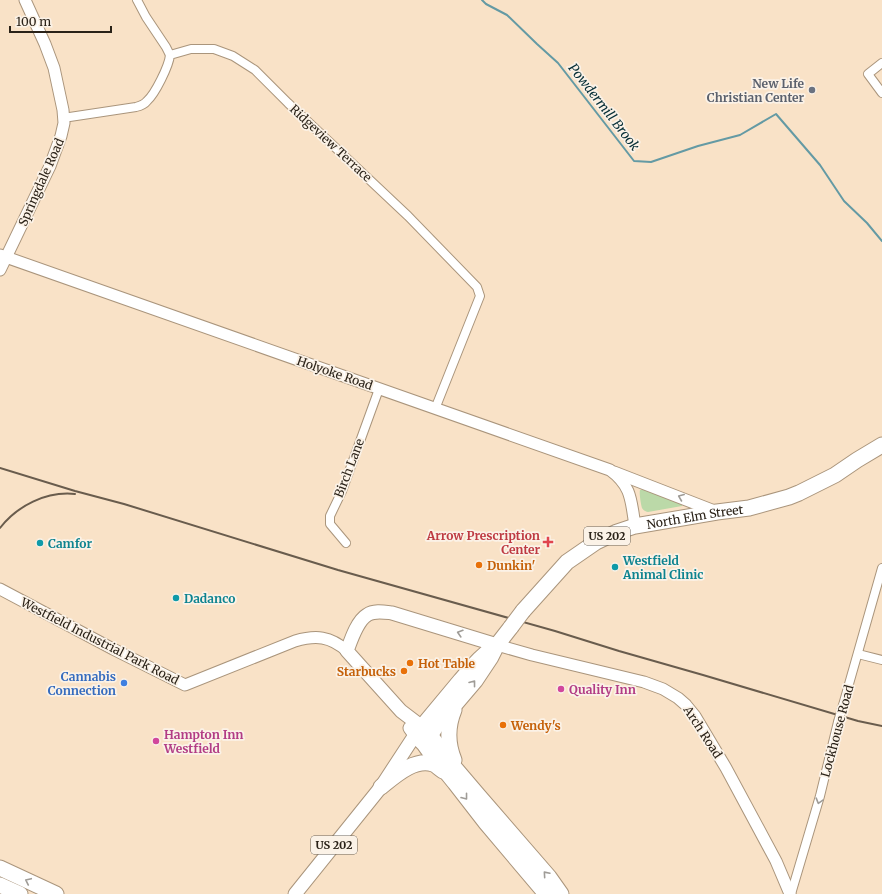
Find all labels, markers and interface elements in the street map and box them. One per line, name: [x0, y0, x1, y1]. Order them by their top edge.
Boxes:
scale bar: [10, 8, 111, 34]
text: 100 m: [16, 14, 51, 29]
water label: Powdermill Brook: [565, 60, 643, 154]
place label: New Life Christian Center: [707, 76, 805, 105]
marker: New Life Christian Center: [807, 85, 817, 95]
street label: Ridgeview Terrace: [287, 101, 375, 185]
street label: Springdale Road: [15, 136, 67, 228]
street label: Holyoke Road: [295, 353, 375, 393]
street label: Birch Lane: [331, 436, 367, 500]
one-way arrow: [677, 494, 684, 502]
street label: North Elm Street: [645, 501, 744, 531]
road number: US 202: [584, 527, 630, 545]
place label: Arrow Prescription Center: [426, 528, 540, 557]
place label: Camfor: [48, 536, 92, 551]
marker: Arrow Prescription Center: [543, 537, 553, 547]
marker: Camfor: [35, 538, 45, 548]
place label: Westfield Animal Clinic: [622, 553, 703, 582]
place label: Dunkin': [487, 558, 535, 573]
marker: Dunkin': [474, 560, 484, 570]
marker: Westfield Animal Clinic: [610, 562, 620, 572]
place label: Dadanco: [184, 591, 235, 606]
marker: Dadanco: [171, 593, 181, 603]
street label: Westfield Industrial Park Road: [17, 594, 182, 688]
one-way arrow: [457, 629, 464, 638]
place label: Hot Table: [418, 656, 476, 671]
marker: Hot Table: [405, 658, 415, 668]
place label: Starbucks: [337, 664, 396, 679]
marker: Starbucks: [399, 666, 409, 676]
place label: Cannabis Connection: [48, 669, 116, 698]
marker: Cannabis Connection: [119, 678, 129, 688]
one-way arrow: [468, 681, 475, 688]
place label: Quality Inn: [569, 682, 636, 697]
street label: Lockhouse Road: [817, 683, 857, 779]
marker: Quality Inn: [556, 684, 566, 694]
street label: Arch Road: [680, 702, 725, 761]
place label: Wendy's: [510, 718, 561, 733]
marker: Wendy's: [498, 720, 508, 730]
place label: Hampton Inn Westfield: [163, 727, 244, 756]
marker: Hampton Inn Westfield: [151, 736, 161, 746]
one-way arrow: [461, 793, 468, 800]
one-way arrow: [815, 798, 823, 804]
road number: US 202: [311, 836, 357, 854]
one-way arrow: [544, 871, 551, 879]
one-way arrow: [24, 878, 32, 886]

